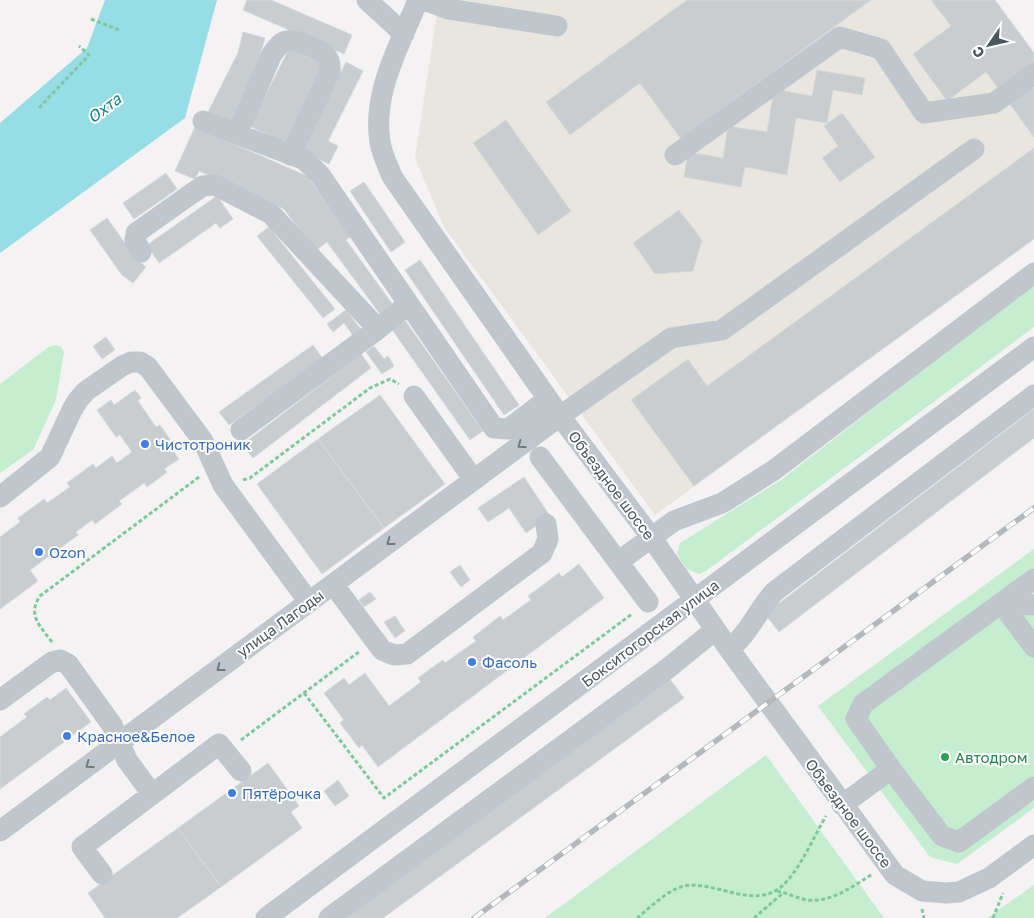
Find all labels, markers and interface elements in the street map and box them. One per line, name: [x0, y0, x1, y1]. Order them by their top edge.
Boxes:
north arrow: [964, 20, 1014, 70]
text: С: [968, 44, 988, 61]
water label: Охта: [83, 88, 126, 127]
street label: Объездное шоссе: [565, 427, 659, 543]
place label: Чистотроник: [155, 435, 251, 453]
marker: Чистотроник: [139, 438, 151, 450]
one-way arrow: [517, 439, 527, 448]
one-way arrow: [386, 536, 396, 545]
place label: Ozon: [49, 543, 86, 561]
marker: Ozon: [33, 546, 45, 558]
street label: Бокситогорская улица: [578, 576, 722, 690]
street label: улица Лагоды: [233, 586, 327, 660]
place label: Фасоль: [482, 653, 537, 671]
marker: Фасоль: [466, 656, 478, 668]
one-way arrow: [216, 662, 226, 671]
place label: Красное&Белое: [77, 727, 196, 745]
marker: Красное&Белое: [61, 730, 73, 742]
place label: Автодром: [955, 748, 1028, 766]
marker: Автодром: [939, 751, 951, 763]
street label: Объездное шоссе: [802, 755, 896, 871]
one-way arrow: [86, 758, 95, 768]
place label: Пятёрочка: [242, 784, 321, 802]
marker: Пятёрочка: [226, 787, 238, 799]

